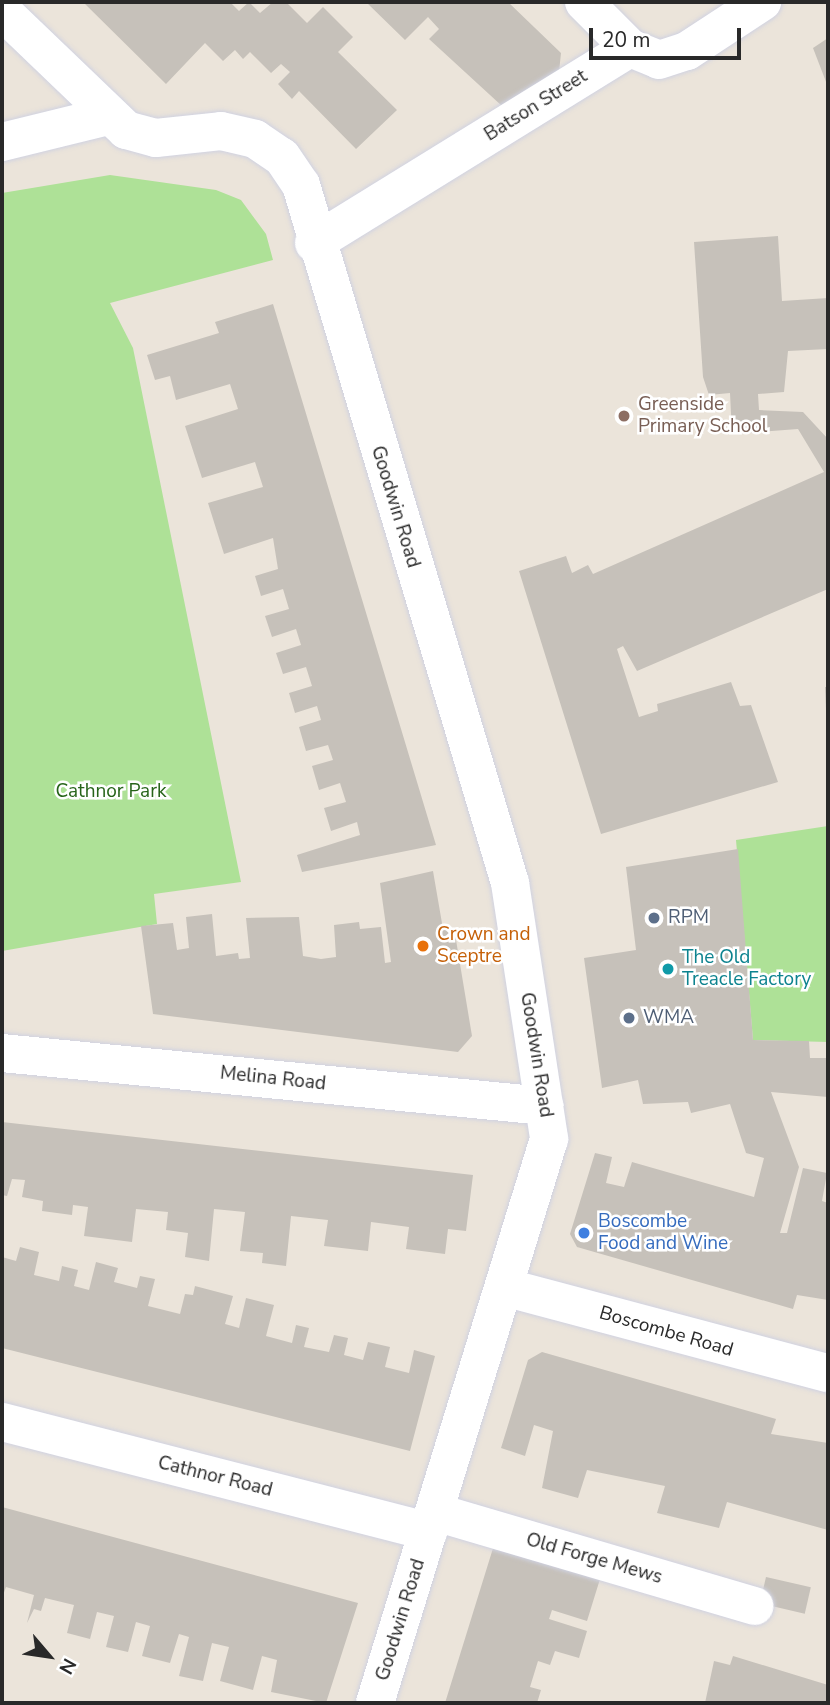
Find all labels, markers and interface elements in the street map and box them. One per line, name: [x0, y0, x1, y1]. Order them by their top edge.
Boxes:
scale bar: [592, 14, 744, 58]
text: 20 m: [602, 26, 651, 54]
street label: Batson Street: [480, 65, 592, 147]
place label: Greenside Primary School: [638, 394, 767, 438]
marker: Greenside Primary School: [616, 408, 632, 424]
street label: Goodwin Road: [366, 443, 424, 571]
park label: Cathnor Park: [56, 781, 166, 803]
place label: RPM: [668, 907, 709, 929]
marker: RPM: [646, 910, 662, 926]
place label: Crown and Sceptre: [437, 924, 530, 968]
marker: Crown and Sceptre: [415, 938, 431, 954]
place label: The Old Treacle Factory: [682, 947, 811, 991]
marker: The Old Treacle Factory: [660, 961, 676, 977]
street label: Goodwin Road: [515, 991, 557, 1119]
place label: WMA: [643, 1007, 694, 1029]
marker: WMA: [621, 1010, 637, 1026]
street label: Melina Road: [219, 1062, 327, 1096]
place label: Boscombe Food and Wine: [598, 1211, 728, 1255]
marker: Boscombe Food and Wine: [576, 1225, 592, 1241]
street label: Boscombe Road: [596, 1302, 736, 1362]
street label: Cathnor Road: [155, 1452, 275, 1502]
street label: Old Forge Mews: [523, 1529, 665, 1589]
street label: Goodwin Road: [372, 1556, 430, 1684]
north arrow: [14, 1621, 84, 1691]
text: N: [53, 1654, 82, 1679]

